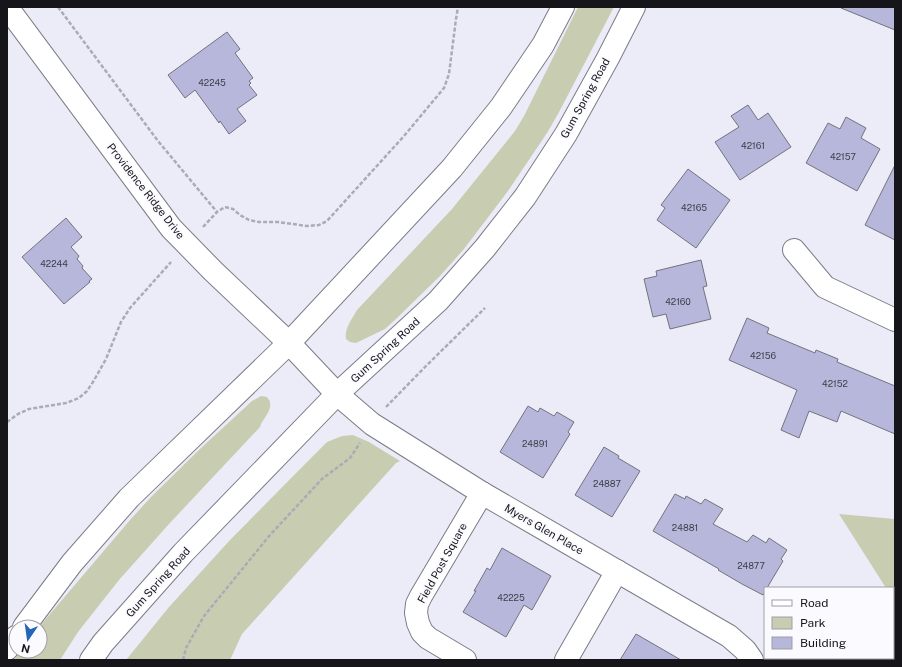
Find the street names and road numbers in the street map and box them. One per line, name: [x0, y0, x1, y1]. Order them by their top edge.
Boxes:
street label: Gum Spring Road: [558, 56, 612, 140]
street label: Providence Ridge Drive: [105, 141, 187, 241]
street label: Gum Spring Road: [348, 315, 422, 385]
street label: Myers Glen Place: [502, 502, 586, 556]
street label: Field Post Square: [415, 521, 469, 605]
street label: Gum Spring Road: [124, 545, 192, 619]

